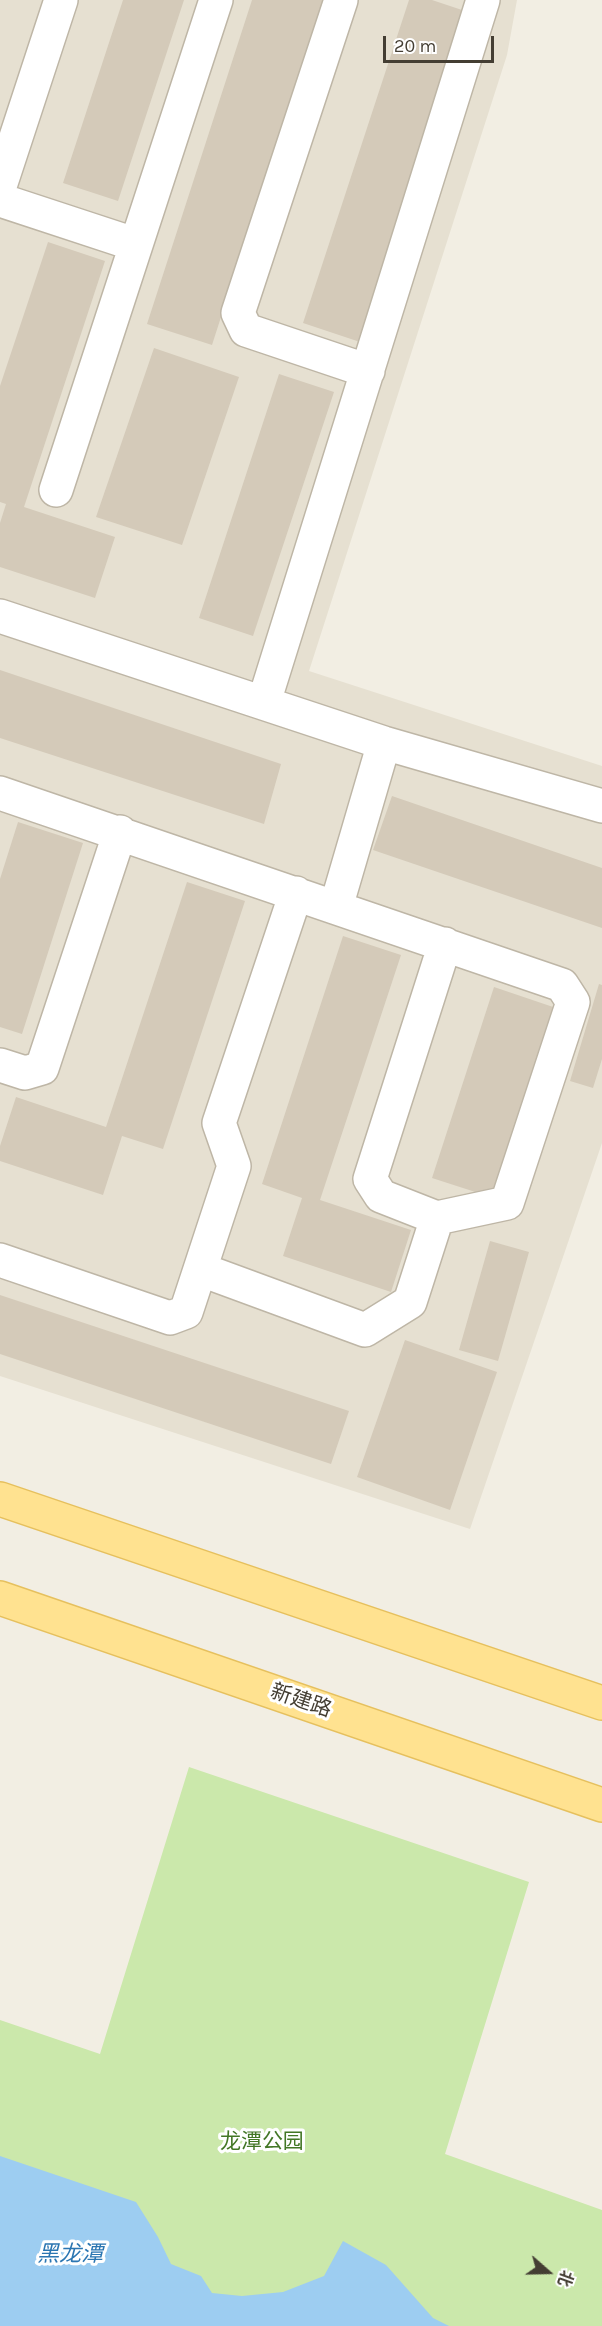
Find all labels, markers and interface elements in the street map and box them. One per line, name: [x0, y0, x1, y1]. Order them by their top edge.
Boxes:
scale bar: [386, 24, 497, 62]
text: 20 m: [394, 35, 436, 57]
street label: 新建路: [267, 1679, 335, 1723]
park label: 龙潭公园: [220, 2129, 304, 2155]
water label: 黑龙潭: [37, 2242, 103, 2268]
north arrow: [518, 2242, 578, 2302]
text: 北: [554, 2268, 577, 2289]

